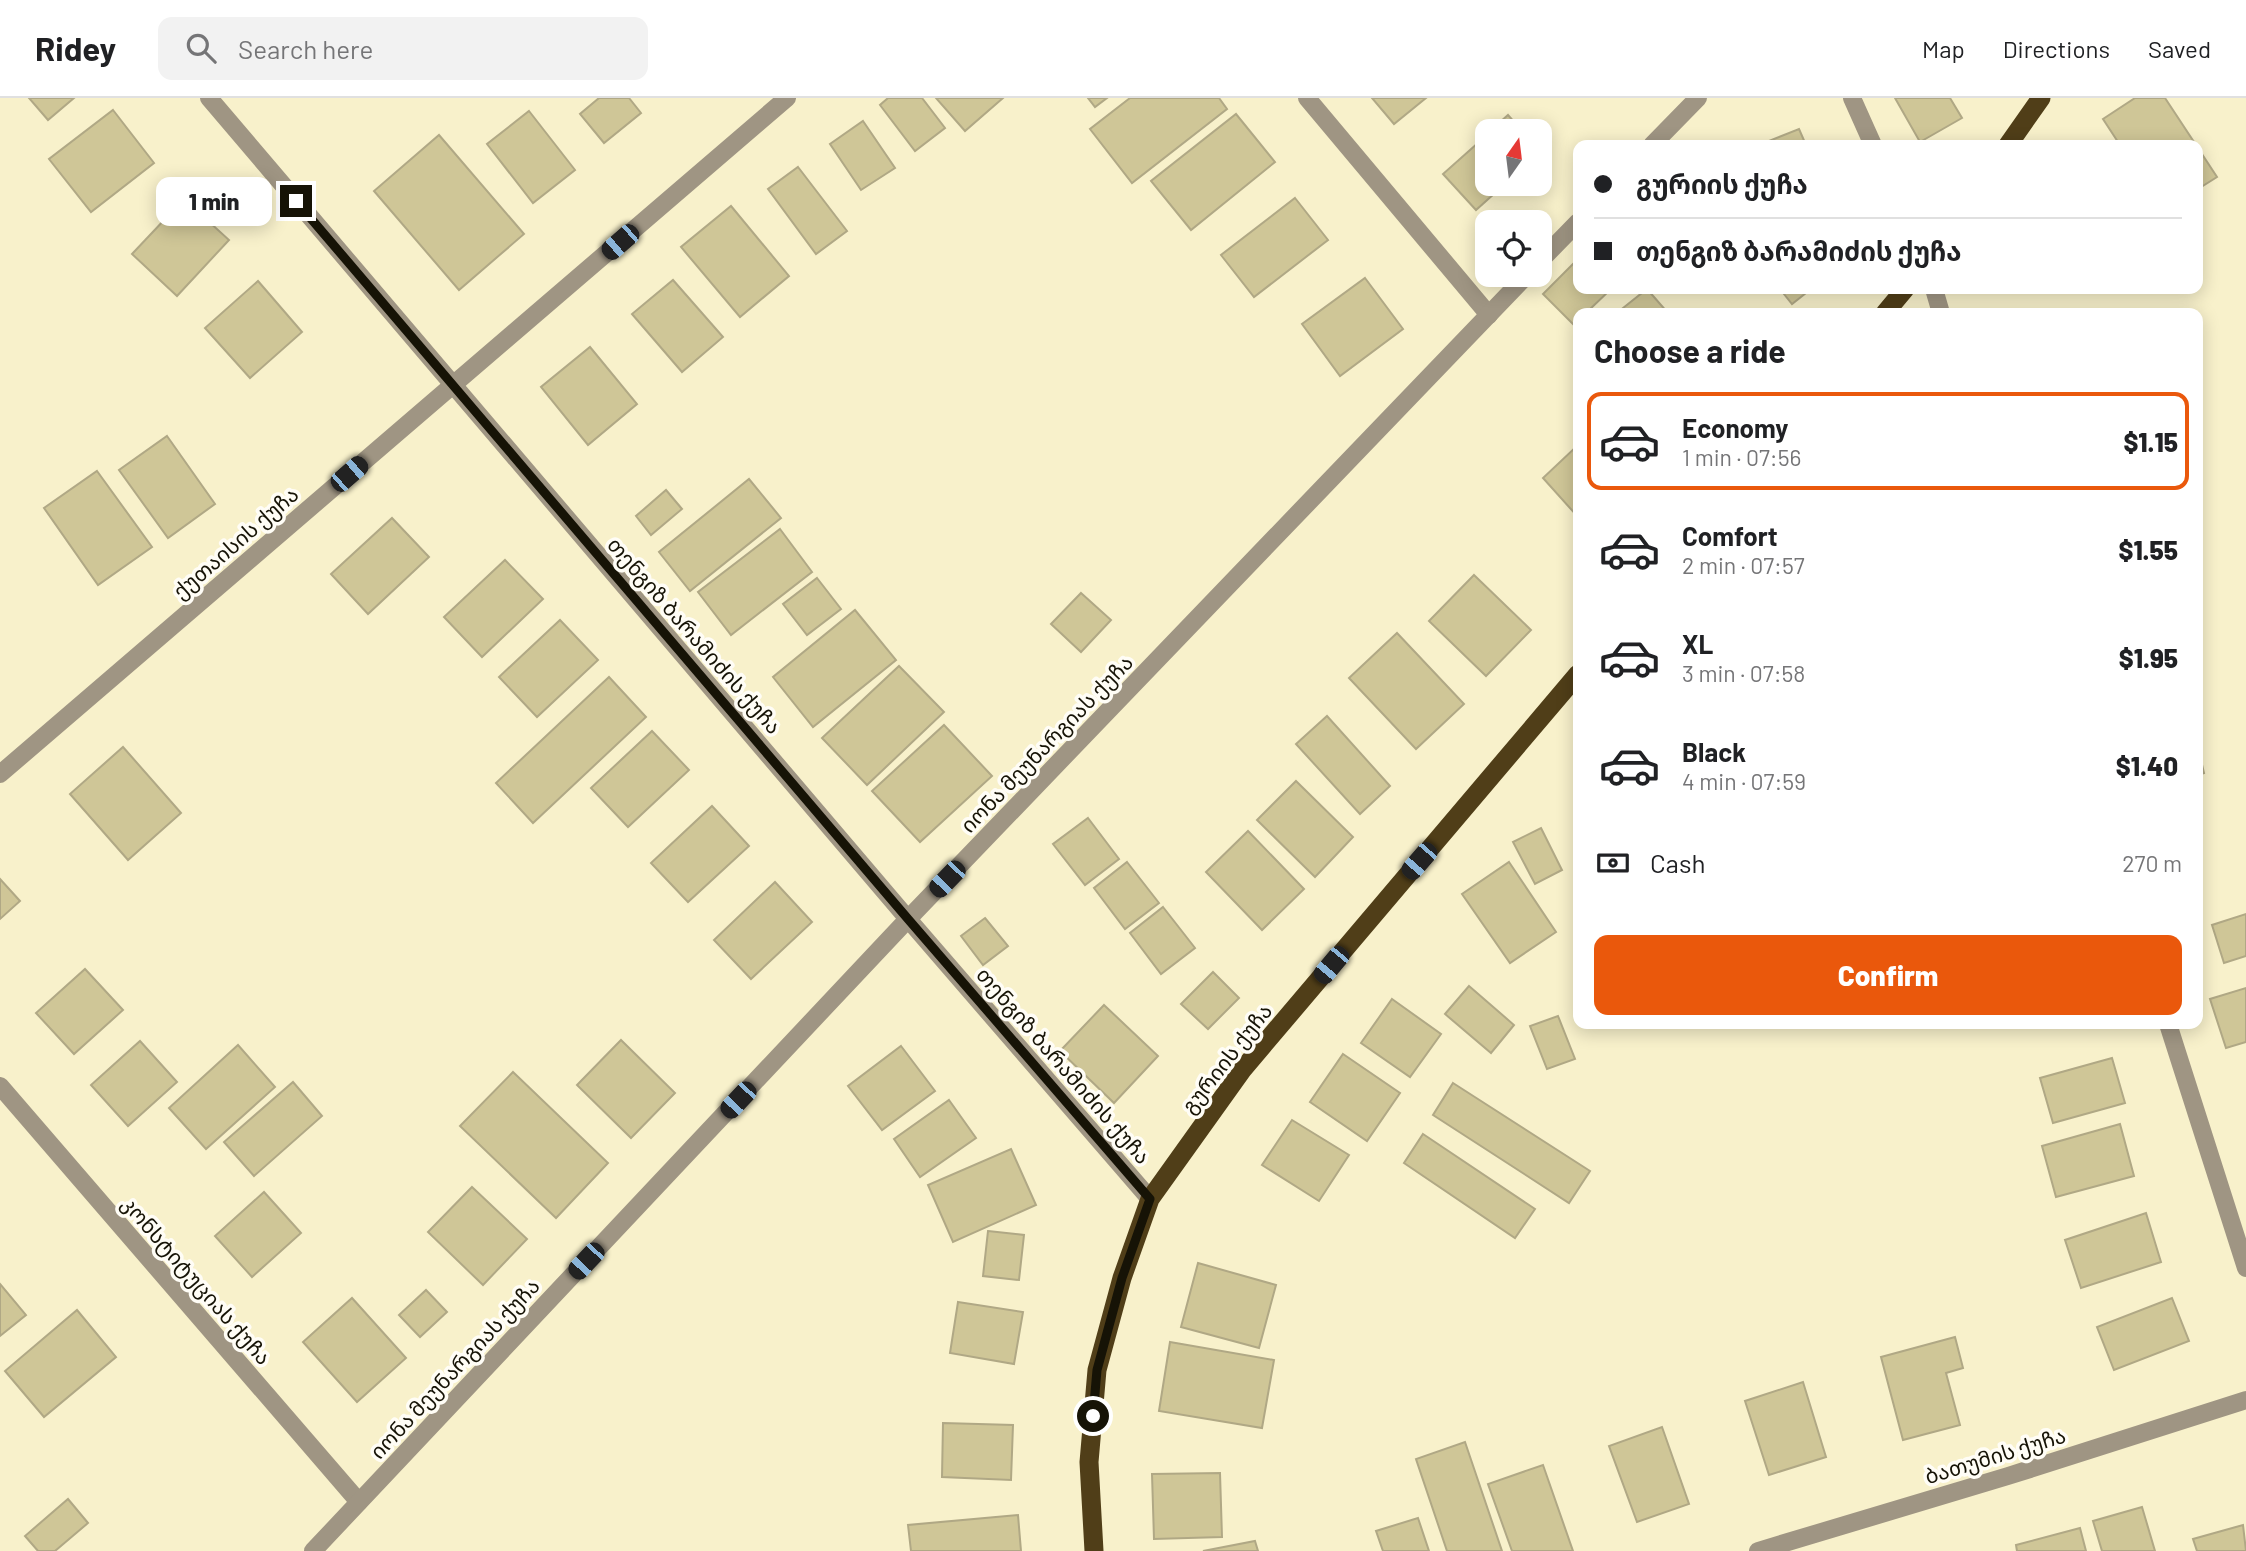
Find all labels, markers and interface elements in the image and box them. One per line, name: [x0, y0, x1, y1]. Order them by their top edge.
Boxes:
search box: [158, 17, 648, 80]
text: Ridey: [35, 28, 116, 68]
icon: search: [182, 29, 220, 67]
text: Search here: [238, 33, 373, 64]
text: Map: [1922, 34, 1965, 63]
text: Directions: [2003, 34, 2110, 63]
text: Saved: [2148, 34, 2211, 63]
north arrow: [1475, 119, 1552, 196]
map controls: [1475, 119, 1552, 287]
text: გურიის ქუჩა: [1636, 168, 1808, 199]
callout: 1 min: [156, 176, 272, 226]
route end: [280, 185, 312, 217]
text: 1 min: [189, 187, 239, 215]
button: locate: [1475, 210, 1552, 287]
car: [598, 220, 643, 264]
text: თენგიზ ბარამიძის ქუჩა: [1636, 235, 1961, 266]
text: Choose a ride: [1594, 331, 1786, 369]
icon: car: [1598, 410, 1661, 473]
text: Economy: [1682, 412, 1788, 443]
text: $1.15: [2123, 426, 2178, 457]
text: 1 min · 07:56: [1682, 443, 1801, 471]
car: [327, 452, 372, 496]
street label: ქუთაისის ქუჩა: [167, 481, 303, 604]
icon: car: [1598, 518, 1661, 581]
text: Comfort: [1682, 520, 1778, 551]
street label: თენგიზ ბარამიძის ქუჩა: [602, 532, 787, 739]
text: $1.55: [2118, 534, 2178, 565]
text: 2 min · 07:57: [1682, 551, 1805, 579]
icon: car: [1598, 626, 1661, 689]
text: XL: [1682, 628, 1713, 659]
text: $1.95: [2119, 642, 2178, 673]
street label: იონა მეუნარგიას ქუჩა: [955, 649, 1138, 838]
text: 3 min · 07:58: [1682, 659, 1805, 687]
icon: car: [1598, 734, 1661, 797]
text: Black: [1682, 736, 1746, 767]
text: $1.40: [2116, 750, 2178, 781]
text: 4 min · 07:59: [1682, 767, 1806, 795]
car: [1398, 838, 1441, 884]
icon: cash: [1594, 844, 1632, 882]
text: Cash: [1650, 847, 1705, 878]
text: 270 m: [2122, 849, 2182, 877]
car: [925, 857, 970, 901]
button: Confirm: [1594, 935, 2182, 1015]
car: [1310, 942, 1353, 988]
street label: თენგიზ ბარამიძის ქუჩა: [971, 962, 1156, 1169]
street label: გურიის ქუჩა: [1175, 998, 1277, 1118]
car: [716, 1077, 761, 1123]
street label: კონსტიტუციას ქუჩა: [116, 1191, 277, 1370]
car: [564, 1238, 609, 1284]
street label: იონა მეუნარგიას ქუჩა: [364, 1273, 545, 1464]
route start: [1077, 1400, 1109, 1432]
street label: ბათუმის ქუჩა: [1922, 1422, 2069, 1489]

